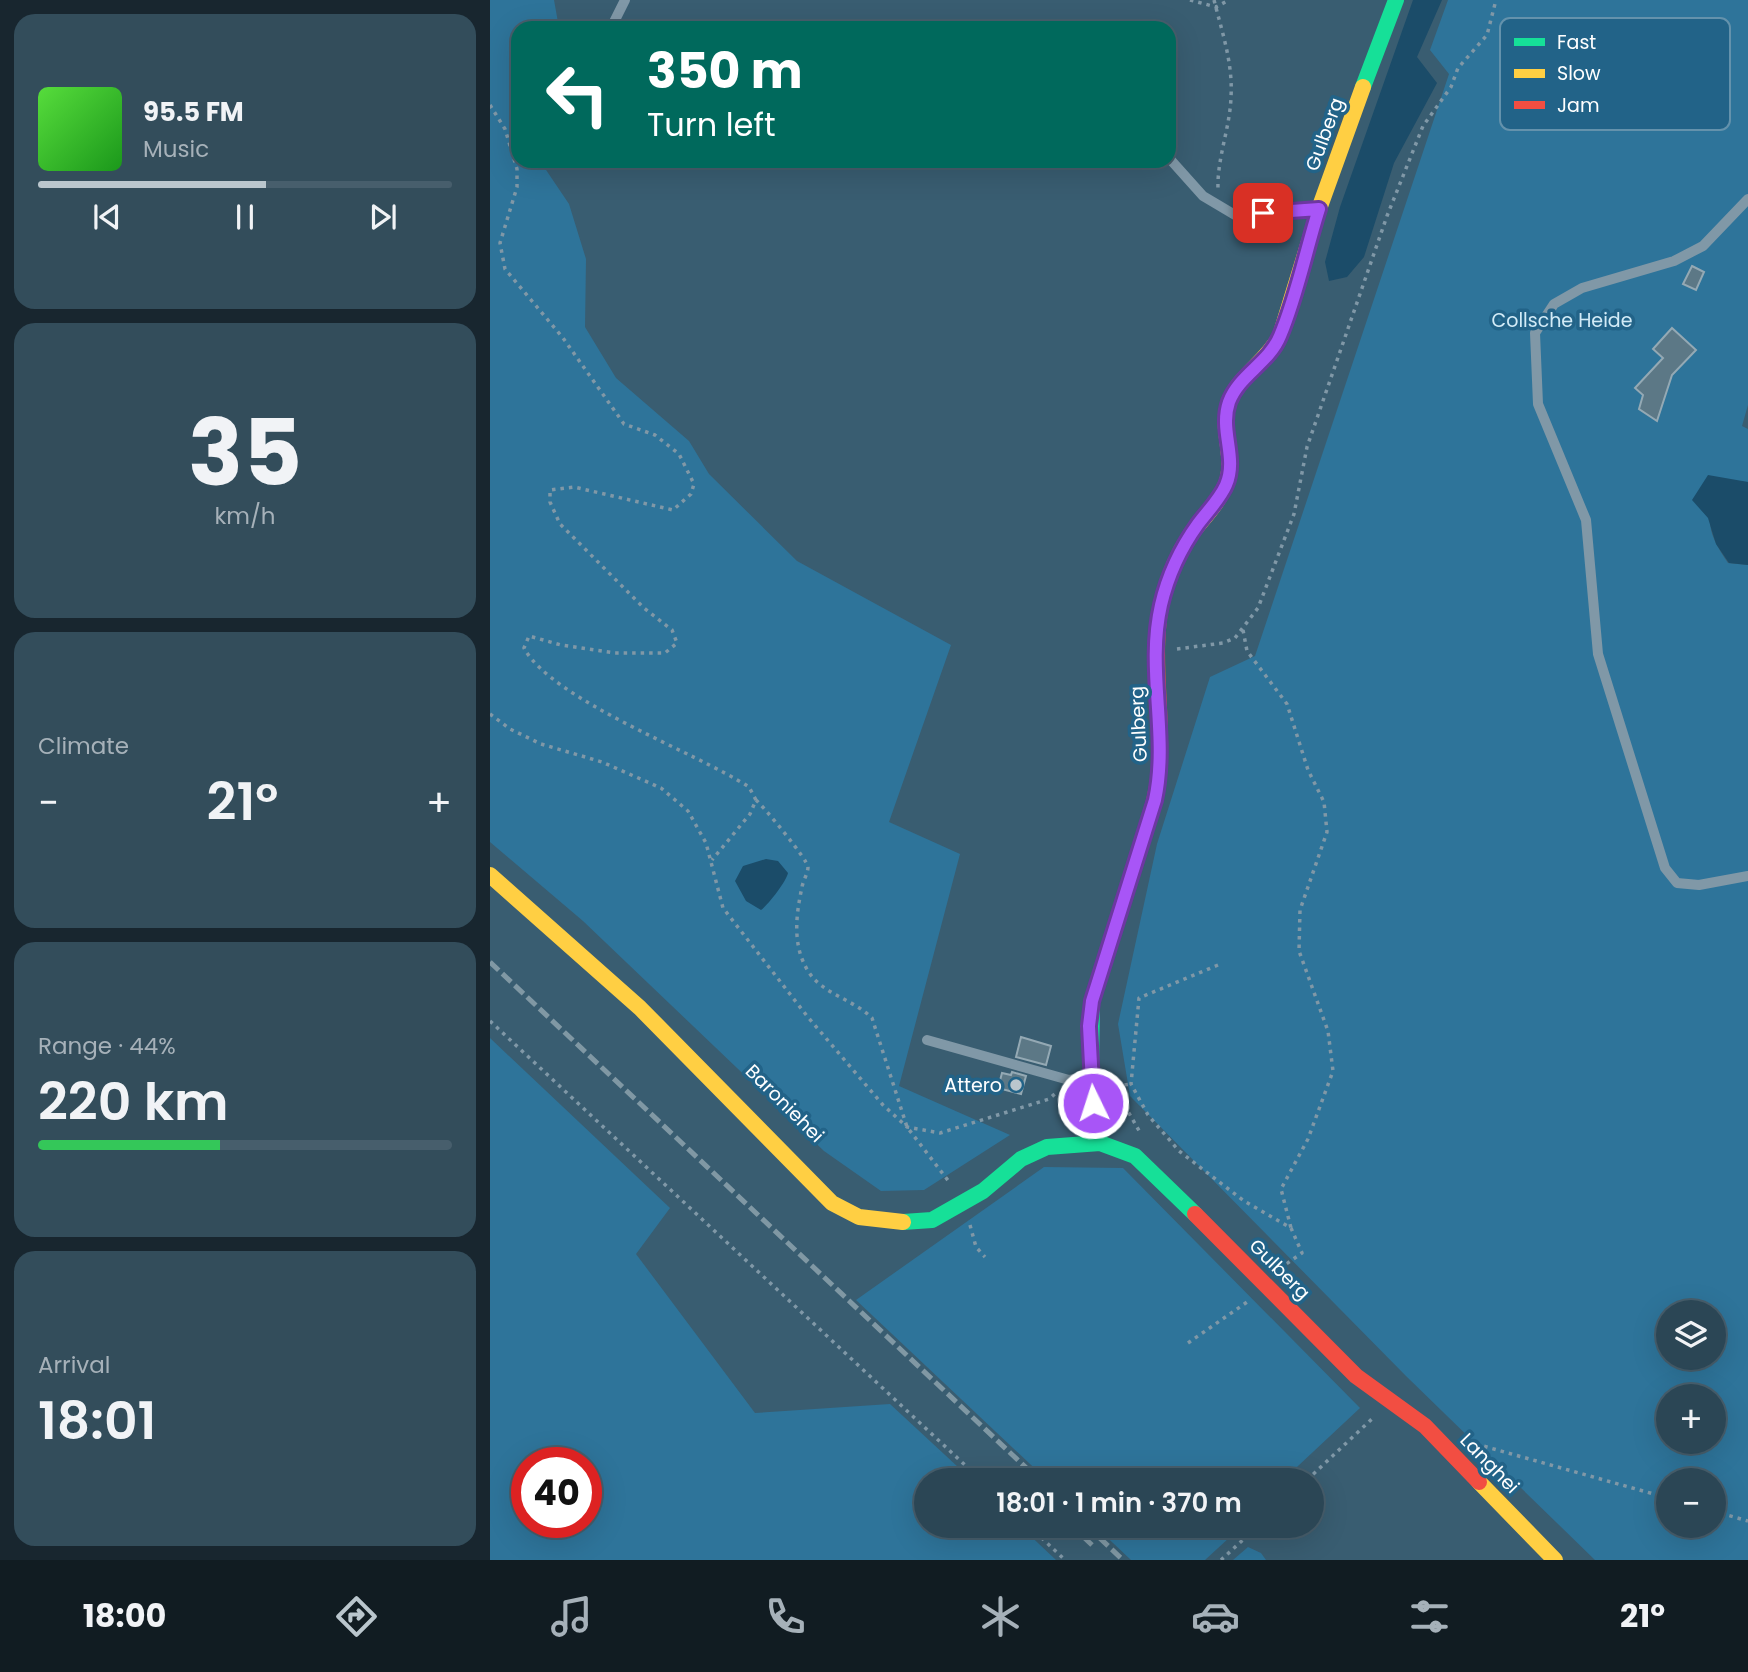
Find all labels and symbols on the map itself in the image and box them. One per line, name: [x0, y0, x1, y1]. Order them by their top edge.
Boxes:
legend: [1500, 18, 1730, 130]
text: Fast: [1557, 29, 1596, 56]
text: Slow: [1557, 60, 1601, 87]
text: Jam: [1557, 92, 1599, 119]
street label: Gulberg: [1299, 94, 1350, 175]
pin: [1233, 183, 1293, 243]
park label: Collsche Heide: [1492, 307, 1632, 334]
street label: Gulberg: [1123, 685, 1154, 763]
street label: Baroniehei: [739, 1058, 830, 1149]
position arrow: [1056, 1066, 1130, 1140]
place label: Attero: [944, 1072, 1002, 1099]
marker: Attero: [1008, 1077, 1024, 1093]
street label: Gulberg: [1243, 1233, 1316, 1306]
street label: Langhei: [1454, 1427, 1525, 1500]
speed limit sign: 40: [511, 1447, 602, 1538]

